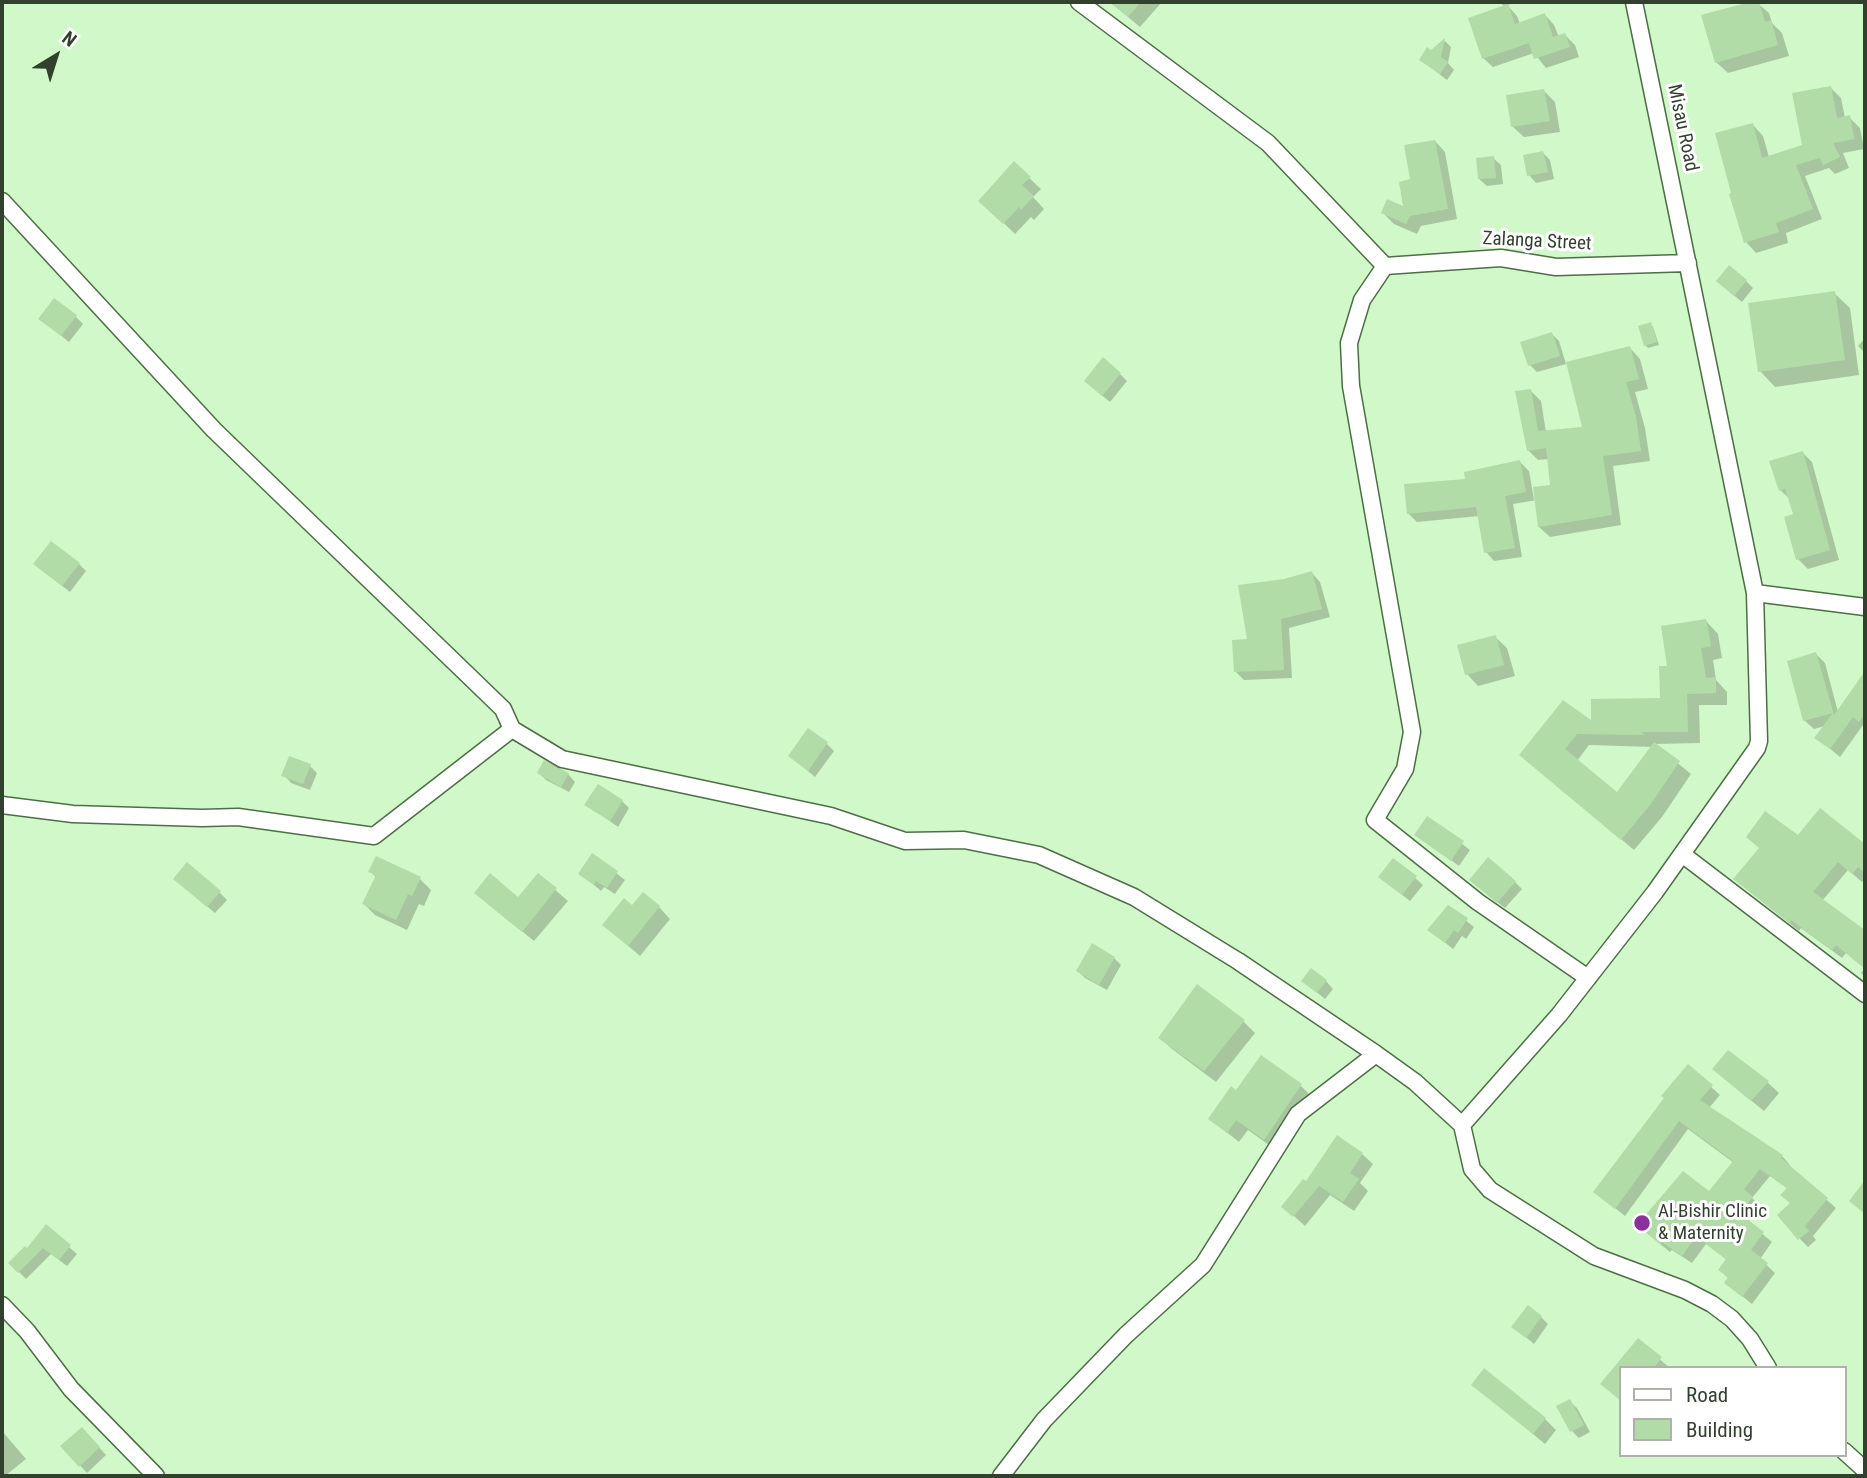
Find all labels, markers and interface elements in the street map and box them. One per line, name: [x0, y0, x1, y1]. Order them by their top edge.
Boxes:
north arrow: [21, 21, 91, 91]
text: N: [58, 26, 81, 52]
street label: Misau Road: [1662, 83, 1702, 173]
street label: Zalanga Street: [1482, 228, 1592, 256]
place label: Al-Bishir Clinic & Maternity: [1658, 1201, 1767, 1245]
marker: Al-Bishir Clinic & Maternity: [1632, 1213, 1652, 1233]
legend: [1618, 1366, 1846, 1457]
text: Road: [1686, 1383, 1728, 1407]
text: Building: [1686, 1418, 1753, 1442]

